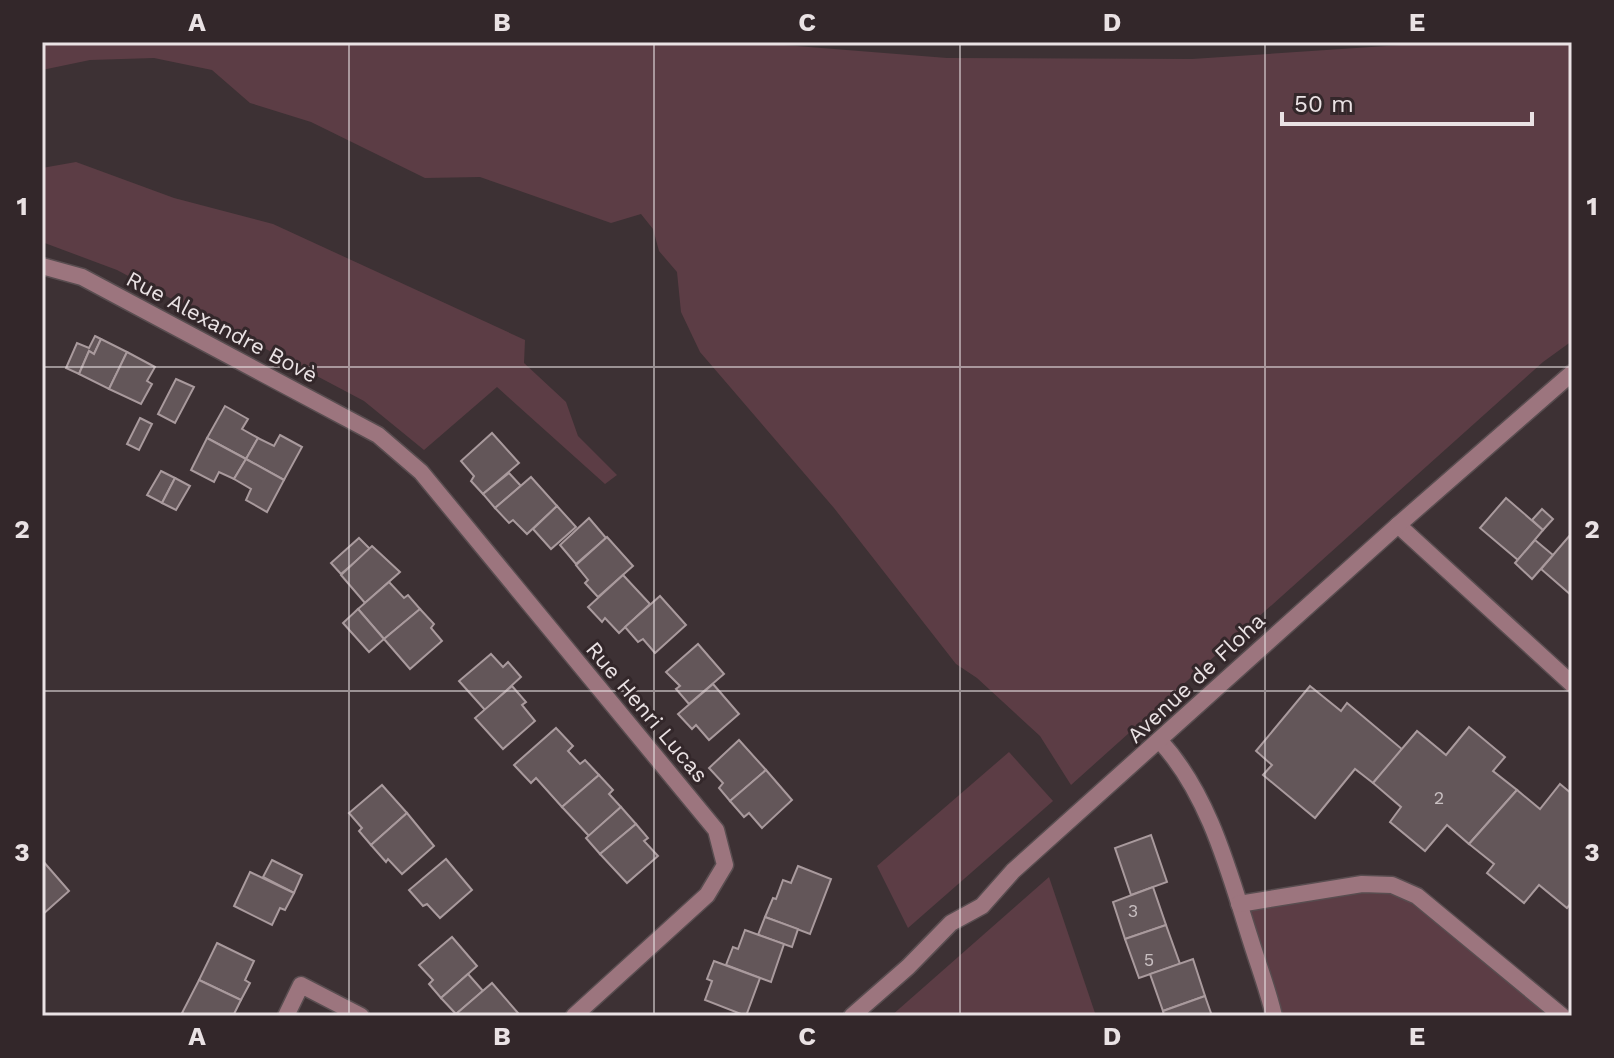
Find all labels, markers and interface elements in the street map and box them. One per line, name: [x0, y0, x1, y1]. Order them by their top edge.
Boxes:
text: A: [188, 7, 206, 37]
text: B: [493, 7, 511, 37]
text: C: [798, 7, 816, 37]
text: D: [1103, 7, 1121, 37]
text: E: [1409, 7, 1425, 37]
scale bar: [1282, 76, 1532, 126]
text: 50 m: [1294, 90, 1354, 118]
text: 1: [16, 191, 28, 221]
text: 1: [1586, 191, 1598, 221]
street label: Rue Alexandre Bovè: [122, 266, 322, 388]
text: 2: [14, 514, 30, 544]
text: 2: [1584, 514, 1600, 544]
street label: Avenue de Floha: [1122, 608, 1270, 748]
street label: Rue Henri Lucas: [581, 637, 713, 787]
house number: 2: [1434, 787, 1444, 808]
text: 3: [14, 837, 30, 867]
text: 3: [1584, 837, 1600, 867]
house number: 3: [1128, 900, 1138, 921]
house number: 5: [1144, 949, 1154, 970]
text: A: [188, 1021, 206, 1051]
text: B: [493, 1021, 511, 1051]
text: C: [798, 1021, 816, 1051]
text: D: [1103, 1021, 1121, 1051]
text: E: [1409, 1021, 1425, 1051]

